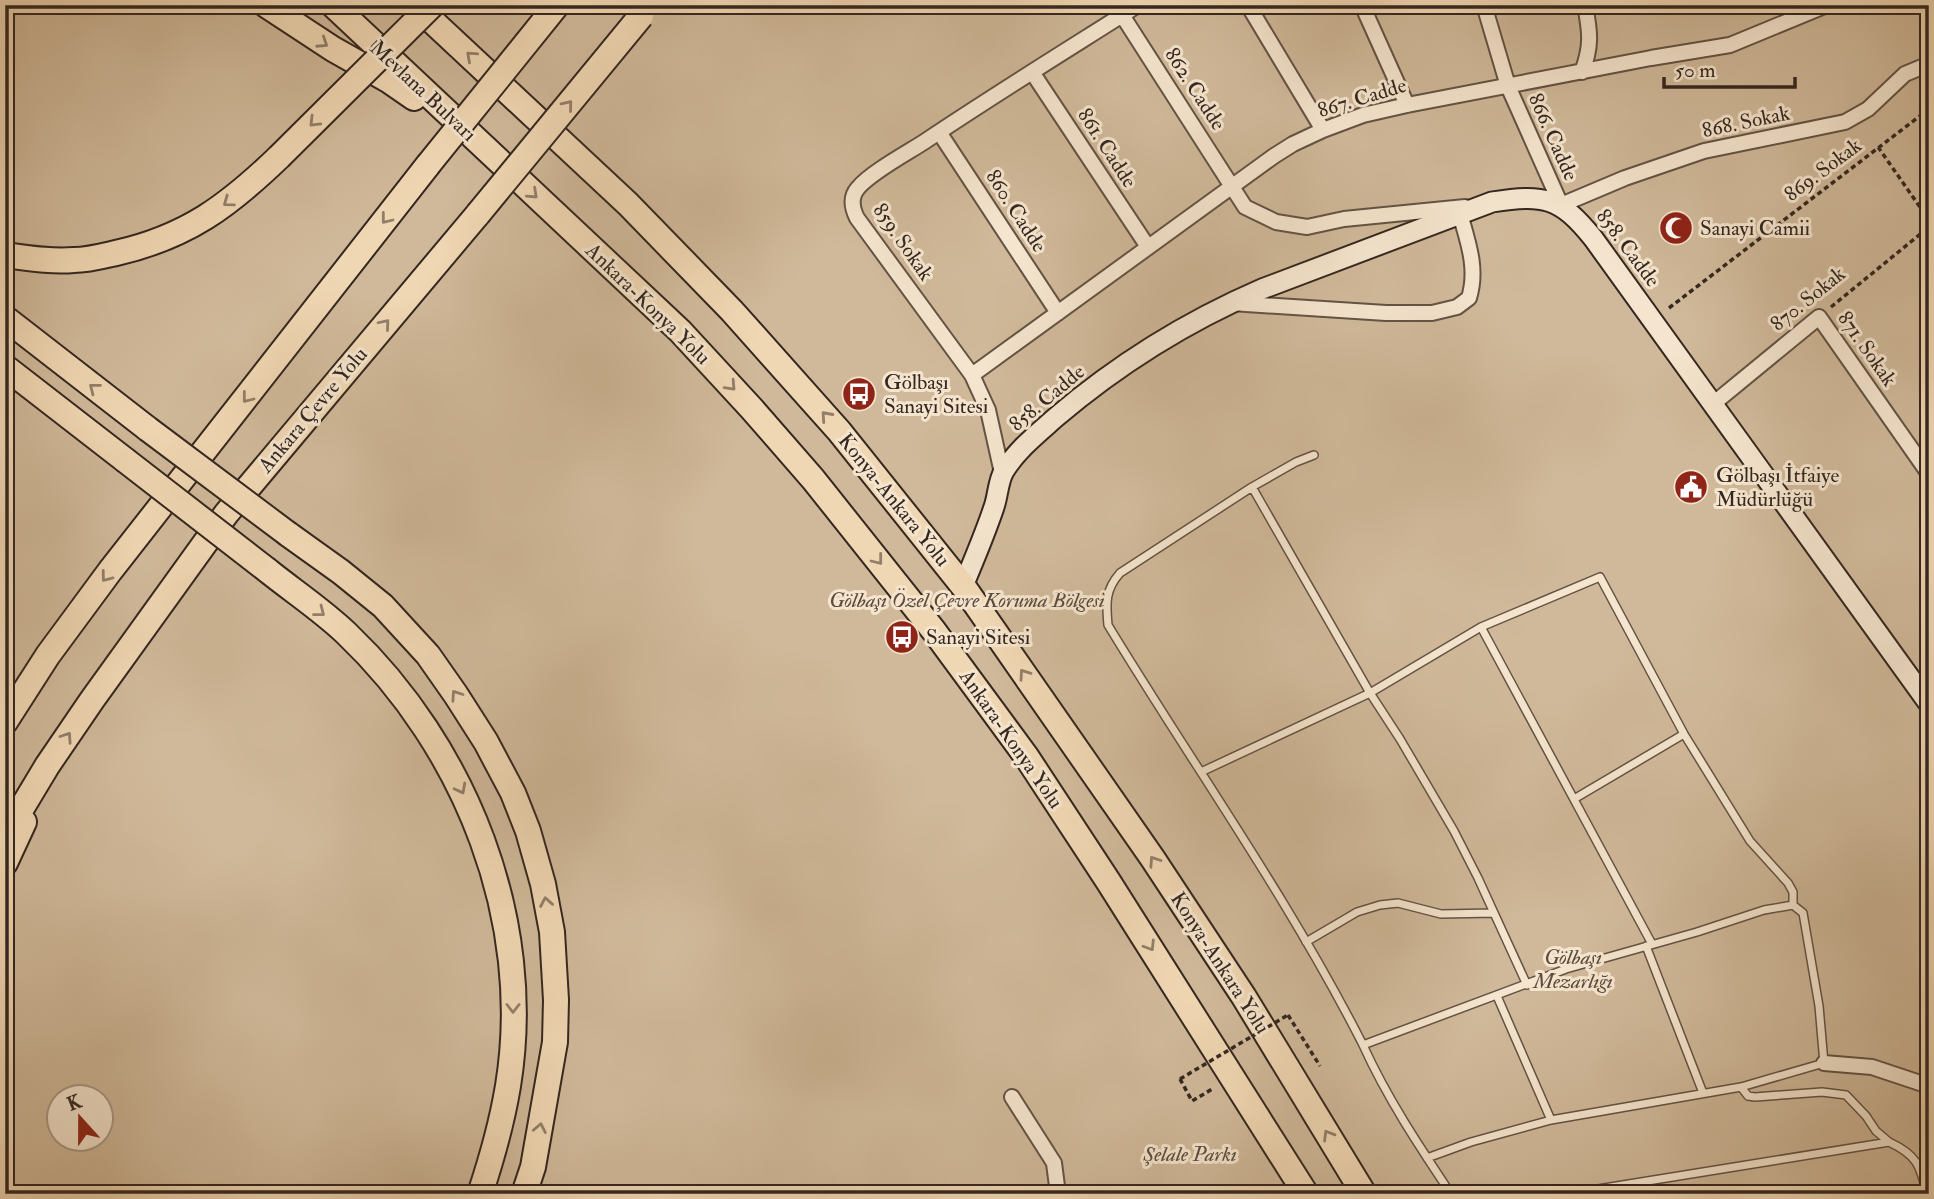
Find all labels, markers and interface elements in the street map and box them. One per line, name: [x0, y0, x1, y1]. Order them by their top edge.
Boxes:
one-way arrow: [315, 34, 328, 47]
street label: Mevlana Bulvarı: [364, 35, 482, 148]
street label: 862. Cadde: [1158, 43, 1232, 136]
scale bar: [1664, 46, 1796, 90]
one-way arrow: [466, 52, 479, 65]
text: 50 m: [1675, 57, 1716, 84]
street label: 867. Cadde: [1314, 72, 1410, 124]
street label: 866. Cadde: [1522, 89, 1584, 185]
one-way arrow: [560, 100, 572, 113]
street label: 868. Sokak: [1700, 100, 1792, 144]
street label: 861. Cadde: [1071, 103, 1143, 193]
one-way arrow: [309, 114, 322, 127]
street label: 869. Sokak: [1779, 132, 1867, 208]
street label: 860. Cadde: [979, 165, 1053, 258]
one-way arrow: [525, 185, 538, 198]
one-way arrow: [223, 194, 236, 206]
street label: 859. Sokak: [867, 198, 939, 286]
street label: 858. Cadde: [1590, 204, 1666, 293]
mosque icon: Sanayi Camii: [1657, 209, 1695, 247]
one-way arrow: [382, 211, 395, 223]
place label: Sanayi Camii: [1700, 215, 1811, 242]
street label: Ankara-Konya Yolu: [579, 237, 716, 371]
street label: 870. Sokak: [1765, 261, 1851, 337]
street label: 871. Sokak: [1831, 306, 1903, 392]
one-way arrow: [377, 319, 389, 332]
street label: Ankara Çevre Yolu: [252, 341, 374, 479]
street label: 858. Cadde: [1004, 358, 1091, 438]
place label: Gölbaşı Sanayi Sitesi: [884, 369, 989, 420]
bus stop icon: Gölbaşı Sanayi Sitesi: [840, 375, 878, 413]
one-way arrow: [723, 378, 736, 391]
one-way arrow: [90, 383, 102, 396]
one-way arrow: [242, 391, 255, 403]
one-way arrow: [821, 411, 834, 424]
street label: Konya-Ankara Yolu: [832, 428, 956, 572]
place label: Gölbaşı İtfaiye Müdürlüğü: [1716, 462, 1839, 513]
public building icon: Gölbaşı İtfaiye Müdürlüğü: [1672, 468, 1710, 506]
one-way arrow: [869, 553, 882, 565]
one-way arrow: [102, 569, 114, 582]
park label: Gölbaşı Özel Çevre Koruma Bölgesi: [829, 587, 1105, 614]
one-way arrow: [313, 604, 325, 617]
bus stop icon: Sanayi Sitesi: [883, 618, 921, 656]
place label: Sanayi Sitesi: [926, 624, 1031, 651]
street label: Ankara-Konya Yolu: [952, 663, 1069, 814]
one-way arrow: [1020, 669, 1032, 682]
one-way arrow: [451, 690, 464, 703]
one-way arrow: [59, 731, 72, 744]
one-way arrow: [453, 782, 466, 794]
one-way arrow: [1149, 856, 1162, 869]
street label: Konya-Ankara Yolu: [1164, 887, 1276, 1039]
one-way arrow: [539, 896, 554, 908]
one-way arrow: [1141, 939, 1154, 952]
park label: Gölbaşı Mezarlığı: [1531, 944, 1613, 995]
one-way arrow: [505, 1004, 521, 1014]
north arrow: [46, 1084, 116, 1154]
text: K: [64, 1089, 85, 1117]
one-way arrow: [532, 1122, 547, 1134]
one-way arrow: [1324, 1130, 1337, 1143]
park label: Şelale Parkı: [1142, 1141, 1237, 1168]

